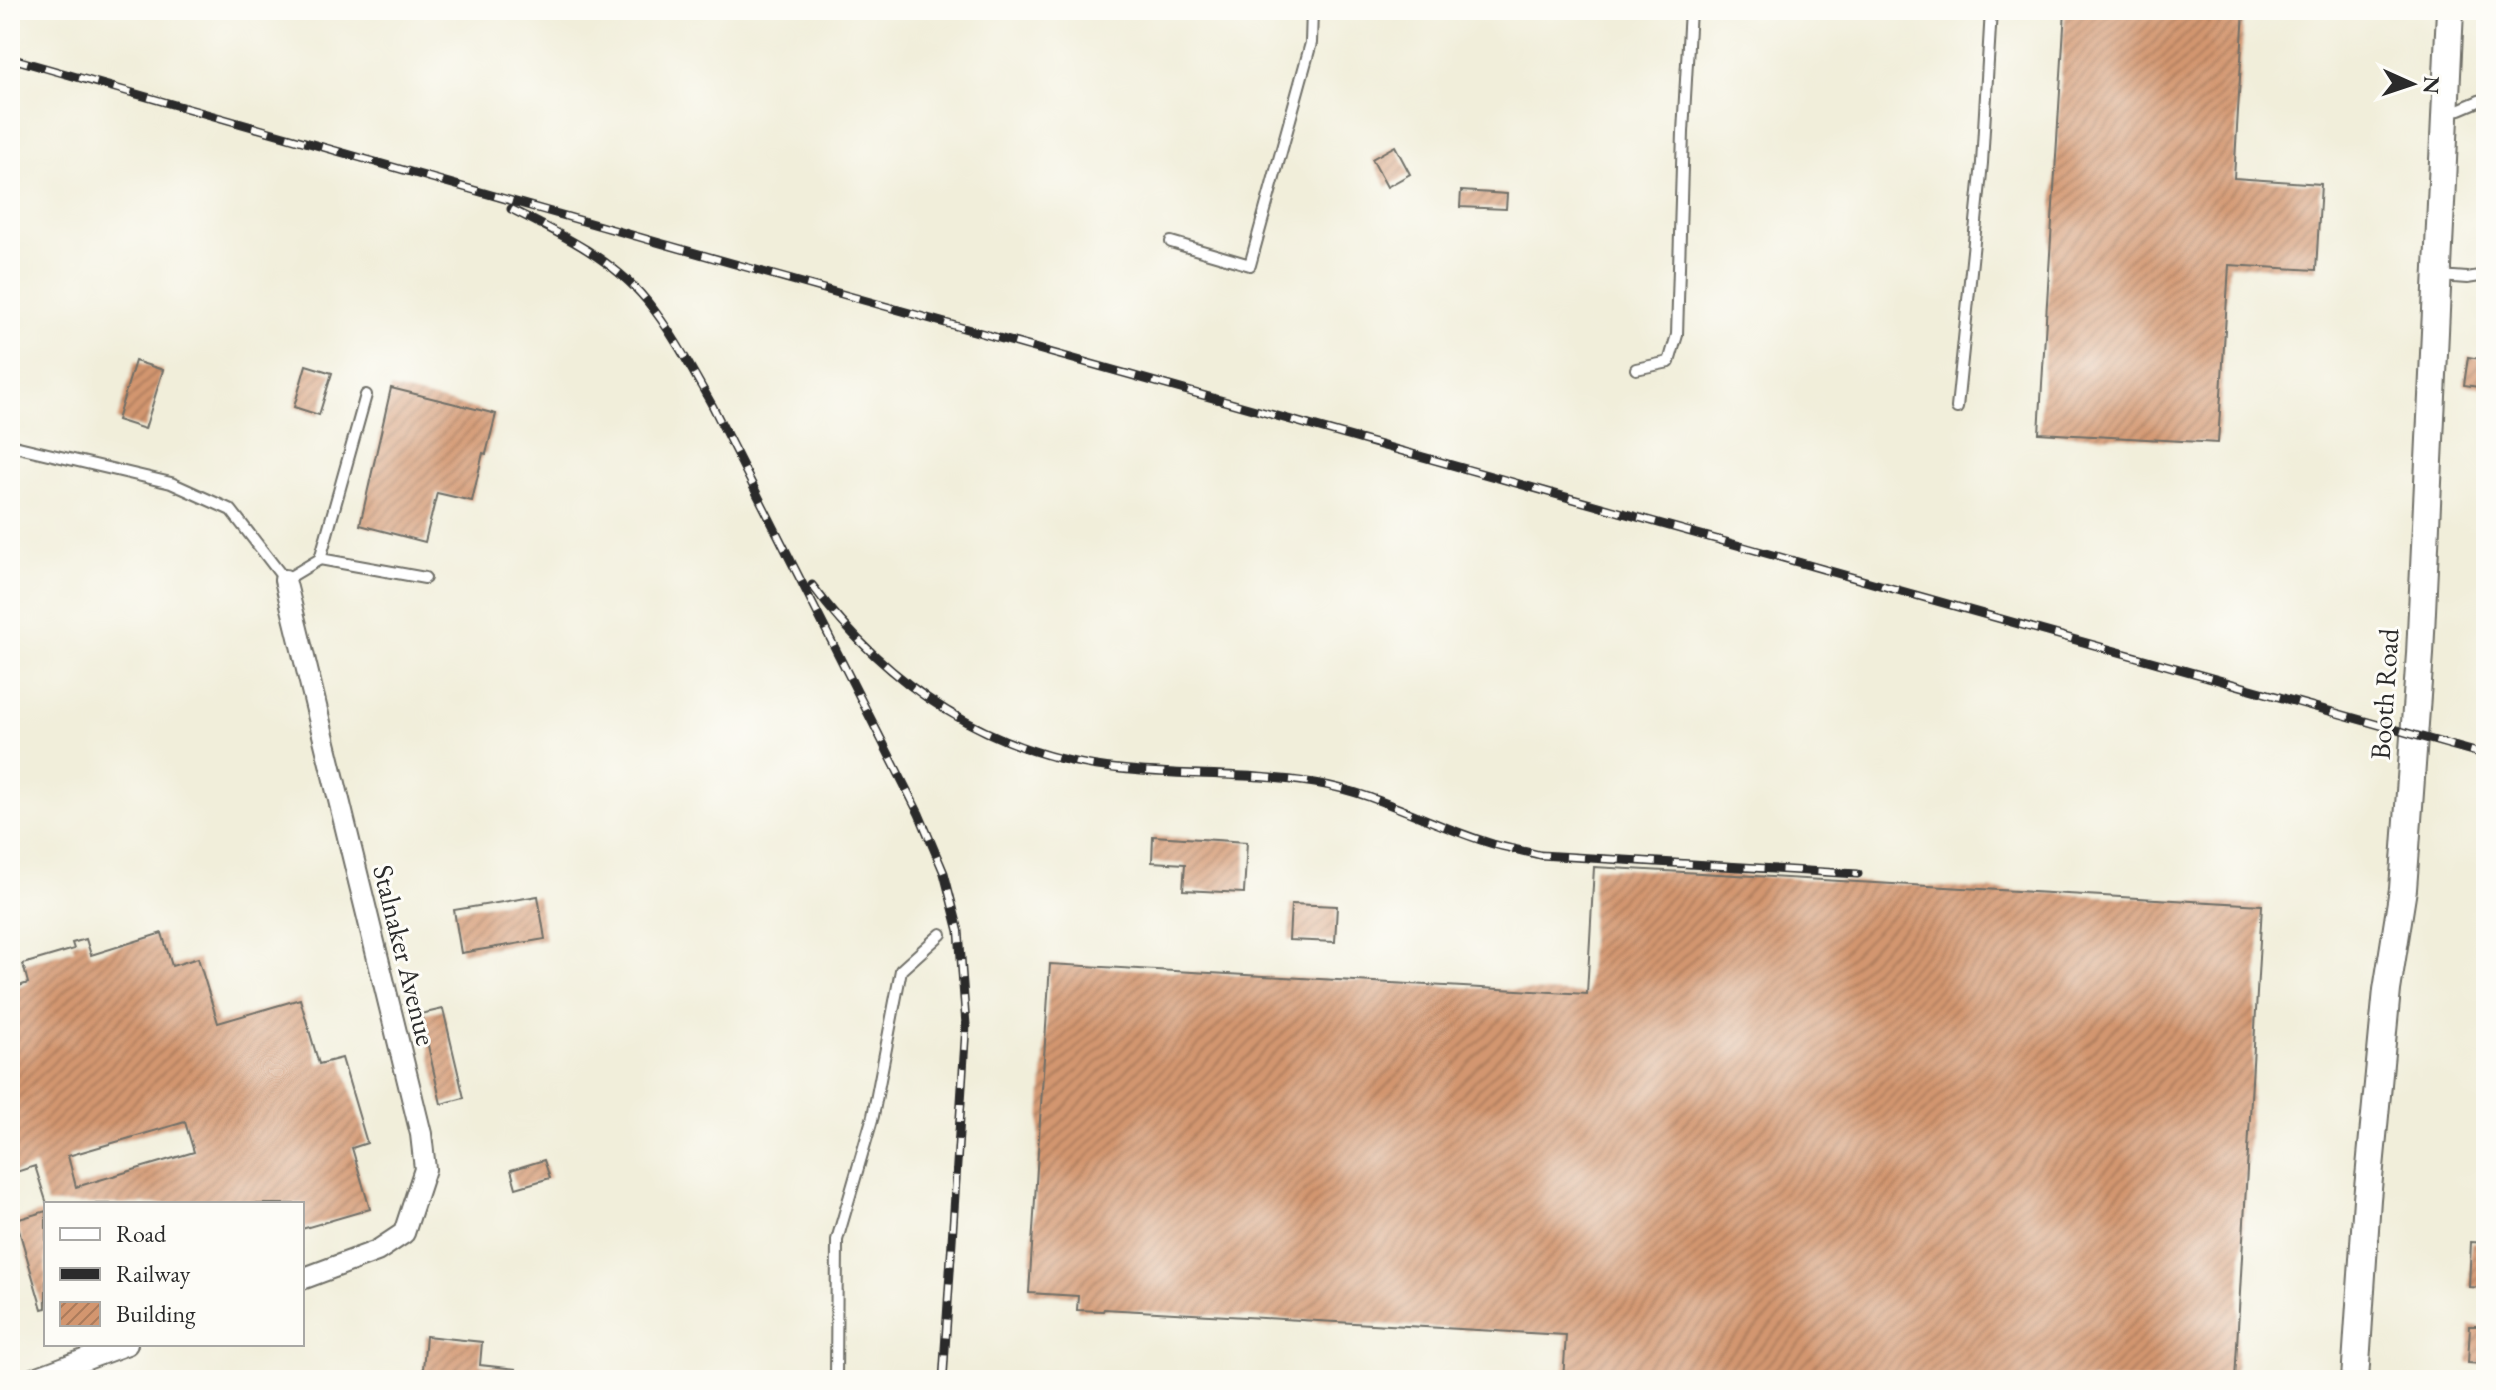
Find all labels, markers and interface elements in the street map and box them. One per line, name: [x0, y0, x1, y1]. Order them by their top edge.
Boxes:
north arrow: [2372, 44, 2452, 124]
text: N: [2417, 75, 2446, 95]
street label: Booth Road: [2361, 626, 2407, 761]
street label: Stalnaker Avenue: [365, 861, 445, 1049]
legend: [44, 1202, 304, 1346]
text: Road: [116, 1218, 167, 1249]
text: Railway: [116, 1258, 191, 1289]
text: Building: [116, 1298, 196, 1329]

